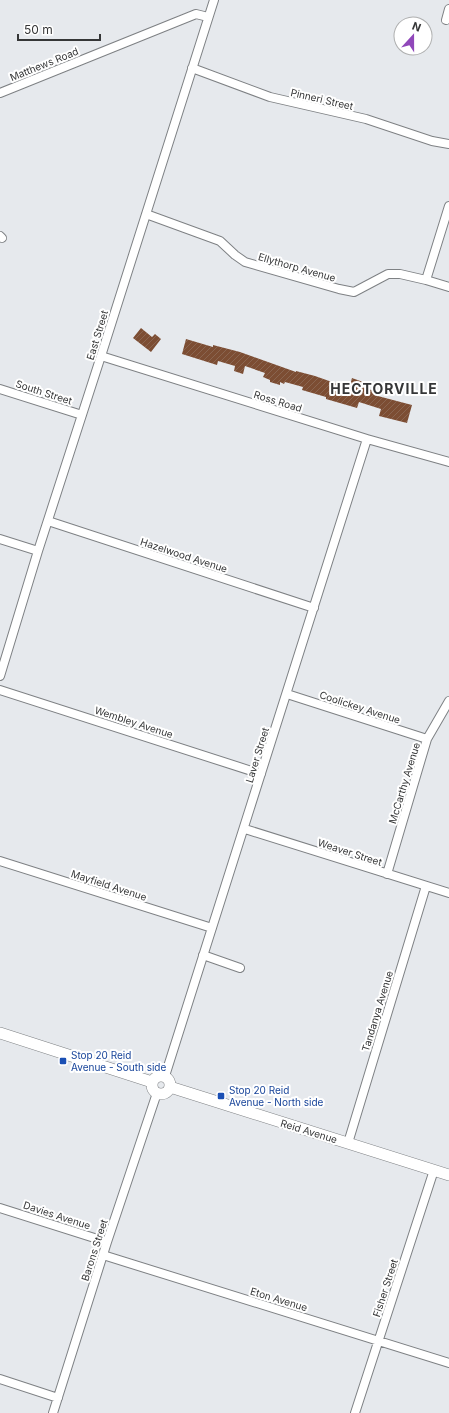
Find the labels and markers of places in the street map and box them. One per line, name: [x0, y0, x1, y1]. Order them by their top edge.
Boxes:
place label: Stop 20 Reid Avenue - South side: [71, 1049, 166, 1073]
marker: Stop 20 Reid Avenue - South side: [58, 1056, 68, 1066]
place label: Stop 20 Reid Avenue - North side: [229, 1084, 324, 1108]
marker: Stop 20 Reid Avenue - North side: [216, 1091, 226, 1101]

